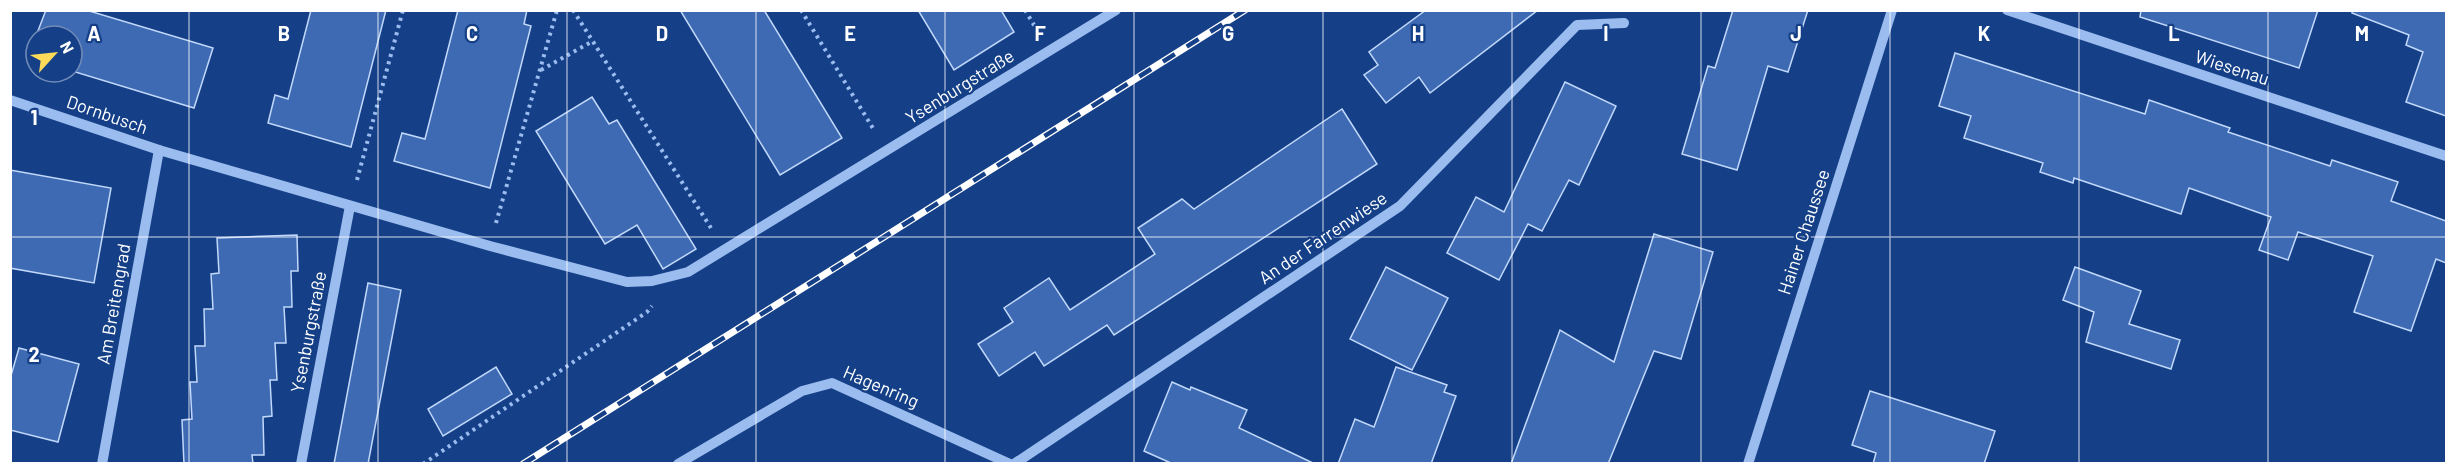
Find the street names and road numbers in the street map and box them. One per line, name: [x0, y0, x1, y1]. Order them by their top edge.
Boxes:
street label: Ysenburgstraße: [901, 44, 1018, 128]
street label: Wiesenau: [2192, 45, 2272, 89]
street label: Dornbusch: [64, 90, 151, 138]
street label: Hainer Chaussee: [1772, 166, 1834, 297]
street label: An der Farrenwiese: [1254, 186, 1391, 288]
street label: Am Breitengrad: [92, 242, 134, 366]
street label: Ysenburgstraße: [285, 269, 331, 395]
street label: Hagenring: [840, 360, 923, 412]

